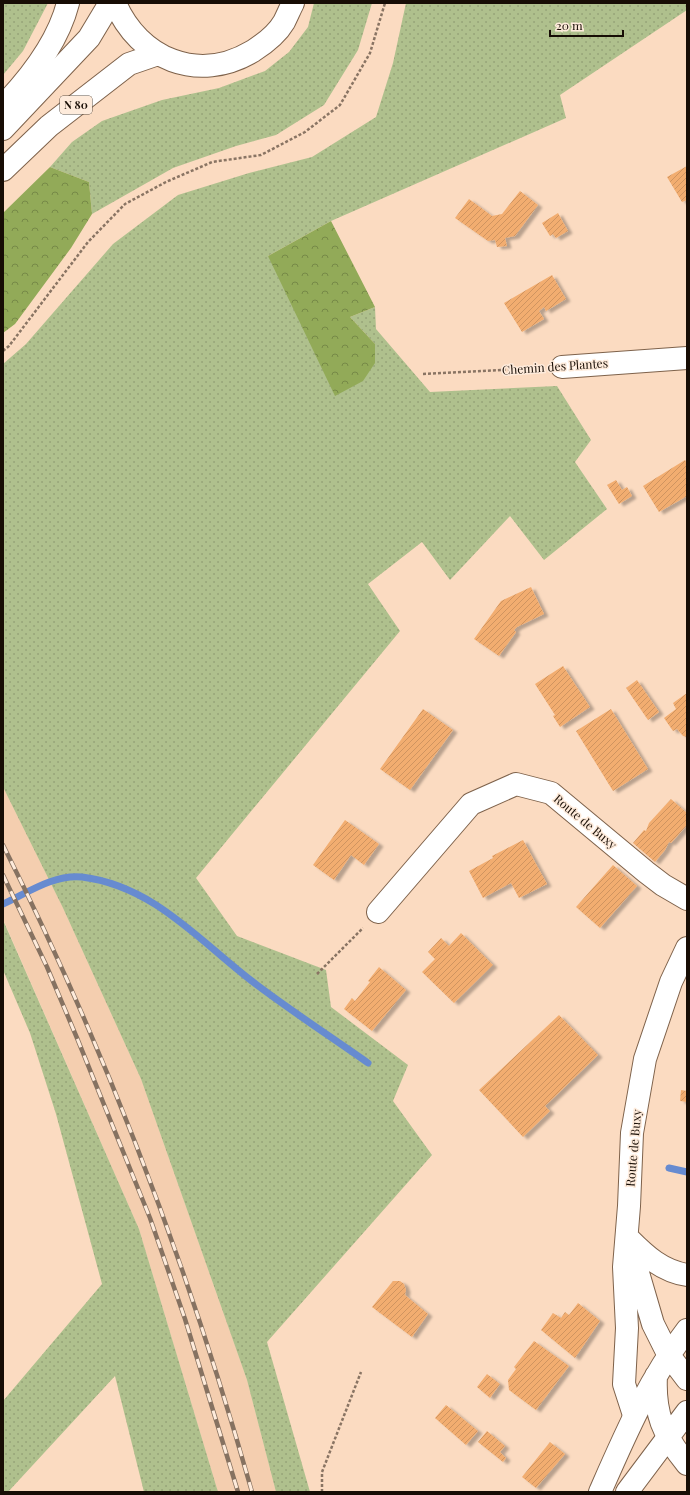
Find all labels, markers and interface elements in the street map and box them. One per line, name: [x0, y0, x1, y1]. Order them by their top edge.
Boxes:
scale bar: [550, 12, 623, 38]
text: 20 m: [556, 17, 583, 33]
road number: N 80: [60, 96, 92, 114]
street label: Chemin des Plantes: [501, 354, 608, 378]
street label: Route de Buxy: [551, 790, 620, 852]
street label: Route de Buxy: [622, 1109, 644, 1187]

